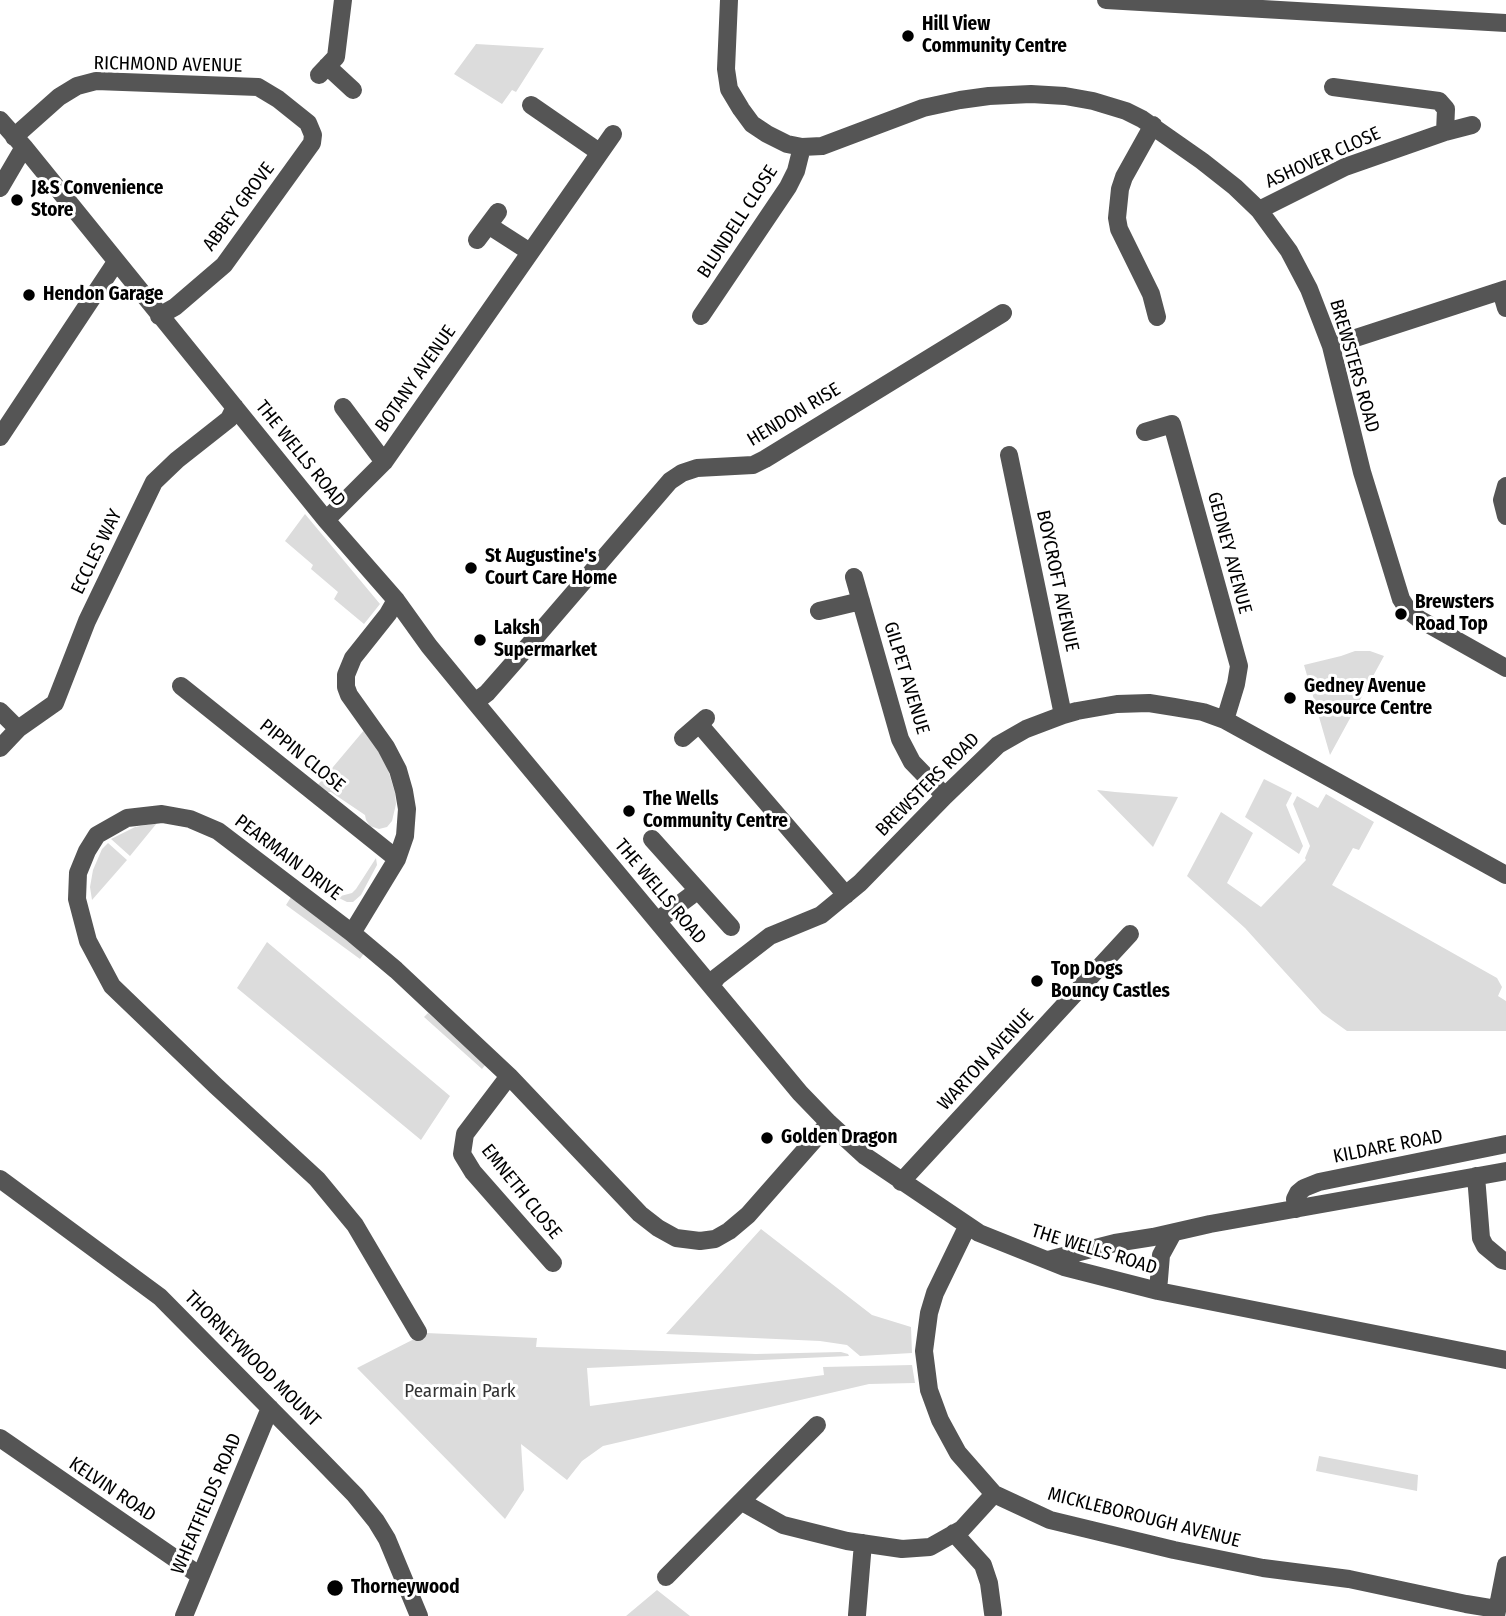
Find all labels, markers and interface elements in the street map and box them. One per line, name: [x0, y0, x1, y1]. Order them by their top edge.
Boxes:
place label: Hill View Community Centre: [922, 14, 1067, 58]
marker: Hill View Community Centre: [900, 28, 916, 44]
street label: RICHMOND AVENUE: [93, 52, 243, 78]
street label: ASHOVER CLOSE: [1262, 122, 1384, 194]
street label: ABBEY GROVE: [198, 158, 280, 256]
street label: BLUNDELL CLOSE: [693, 161, 783, 283]
place label: J&S Convenience Store: [31, 178, 163, 222]
marker: J&S Convenience Store: [9, 192, 25, 208]
place label: Hendon Garage: [43, 284, 163, 306]
marker: Hendon Garage: [21, 287, 37, 303]
street label: BREWSTERS ROAD: [1324, 297, 1384, 435]
street label: BOTANY AVENUE: [371, 321, 461, 437]
street label: HENDON RISE: [743, 378, 845, 452]
street label: THE WELLS ROAD: [250, 396, 350, 512]
street label: GEDNEY AVENUE: [1202, 490, 1256, 616]
street label: ECCLES WAY: [67, 506, 127, 598]
street label: BOYCROFT AVENUE: [1031, 508, 1083, 654]
place label: St Augustine's Court Care Home: [485, 546, 617, 590]
marker: St Augustine's Court Care Home: [463, 560, 479, 576]
place label: Brewsters Road Top: [1415, 592, 1494, 636]
marker: Brewsters Road Top: [1393, 606, 1409, 622]
place label: Laksh Supermarket: [494, 618, 597, 662]
street label: GILPET AVENUE: [878, 619, 934, 737]
marker: Laksh Supermarket: [472, 632, 488, 648]
place label: Gedney Avenue Resource Centre: [1304, 676, 1432, 720]
marker: Gedney Avenue Resource Centre: [1282, 690, 1298, 706]
street label: PIPPIN CLOSE: [255, 715, 349, 797]
street label: BREWSTERS ROAD: [871, 728, 985, 842]
place label: The Wells Community Centre: [643, 789, 788, 833]
marker: The Wells Community Centre: [621, 803, 637, 819]
street label: PEARMAIN DRIVE: [230, 810, 346, 906]
street label: THE WELLS ROAD: [609, 835, 711, 949]
place label: Top Dogs Bouncy Castles: [1051, 959, 1170, 1003]
marker: Top Dogs Bouncy Castles: [1029, 973, 1045, 989]
street label: WARTON AVENUE: [933, 1005, 1039, 1115]
street label: KILDARE ROAD: [1331, 1125, 1445, 1169]
place label: Golden Dragon: [781, 1127, 897, 1149]
marker: Golden Dragon: [759, 1130, 775, 1146]
street label: EMNETH CLOSE: [476, 1140, 566, 1244]
street label: THE WELLS ROAD: [1028, 1220, 1160, 1280]
street label: THORNEYWOOD MOUNT: [179, 1286, 325, 1432]
park label: Pearmain Park: [404, 1381, 516, 1403]
street label: WHEATFIELDS ROAD: [167, 1430, 247, 1578]
street label: KELVIN ROAD: [64, 1453, 160, 1527]
street label: MICKLEBOROUGH AVENUE: [1045, 1483, 1243, 1553]
place label: Thorneywood: [351, 1577, 460, 1599]
marker: Thorneywood: [325, 1578, 345, 1598]

